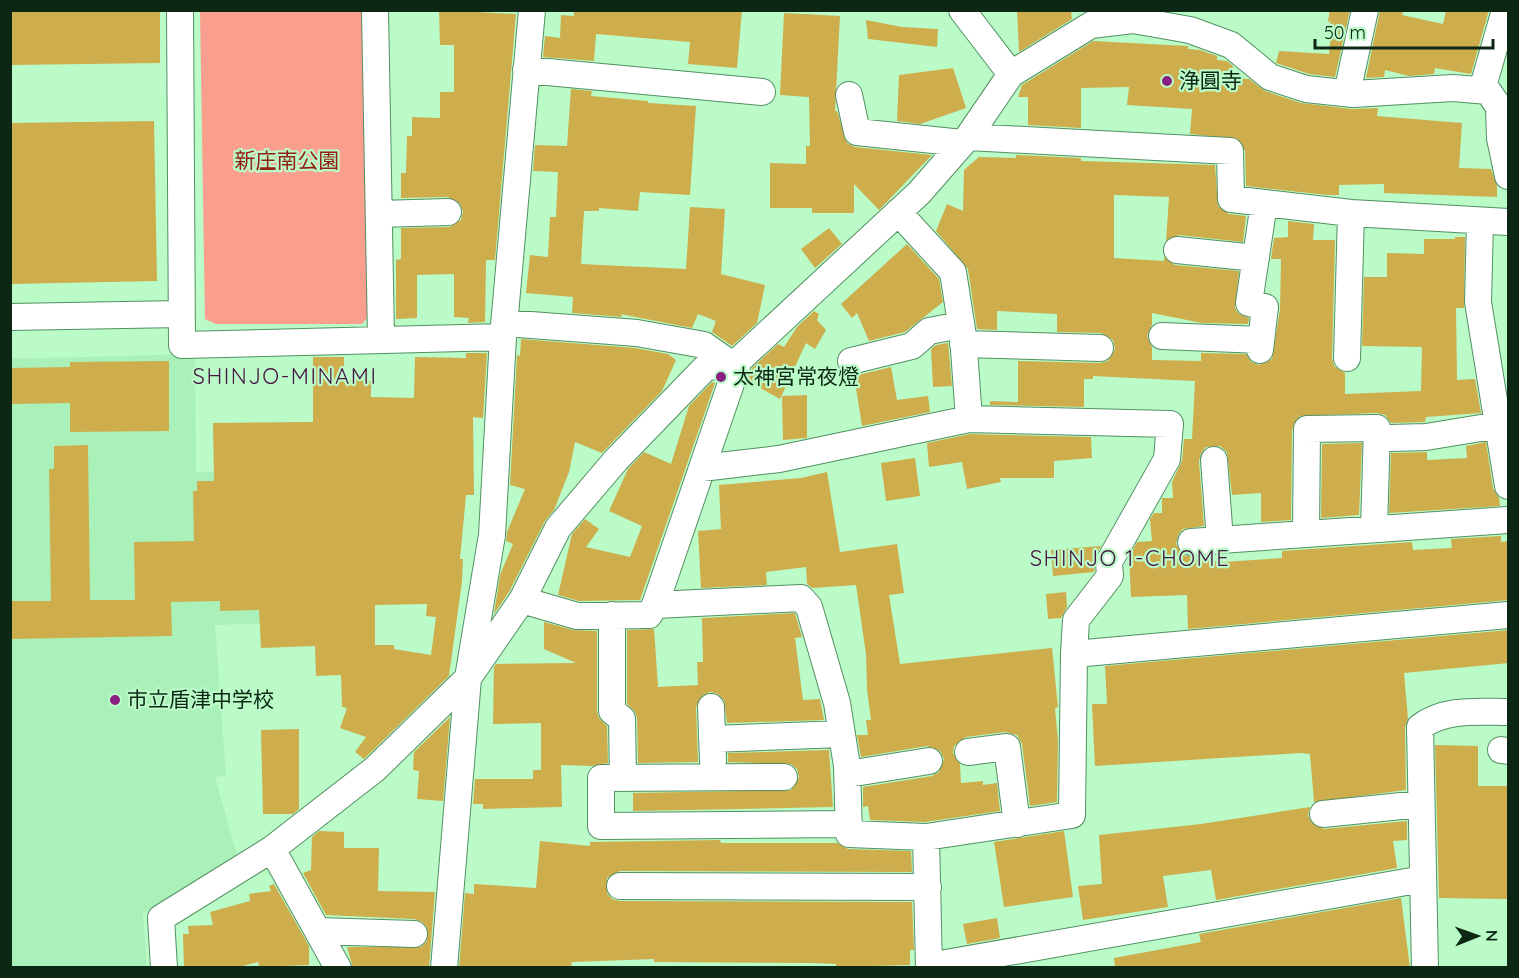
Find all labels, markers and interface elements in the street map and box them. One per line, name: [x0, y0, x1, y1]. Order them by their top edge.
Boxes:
scale bar: [1315, 12, 1494, 50]
text: 50 m: [1324, 21, 1366, 44]
place label: 浄圓寺: [1179, 67, 1242, 93]
marker: 浄圓寺: [1160, 74, 1174, 88]
park label: 新庄南公園: [235, 147, 340, 173]
district label: SHINJO-MINAMI: [193, 362, 377, 390]
place label: 太神宮常夜燈: [733, 363, 859, 389]
marker: 太神宮常夜燈: [714, 370, 728, 384]
district label: SHINJO 1-CHOME: [1030, 544, 1230, 572]
place label: 市立盾津中学校: [127, 686, 274, 712]
marker: 市立盾津中学校: [108, 693, 122, 707]
north arrow: [1447, 906, 1507, 966]
text: N: [1482, 930, 1502, 942]

